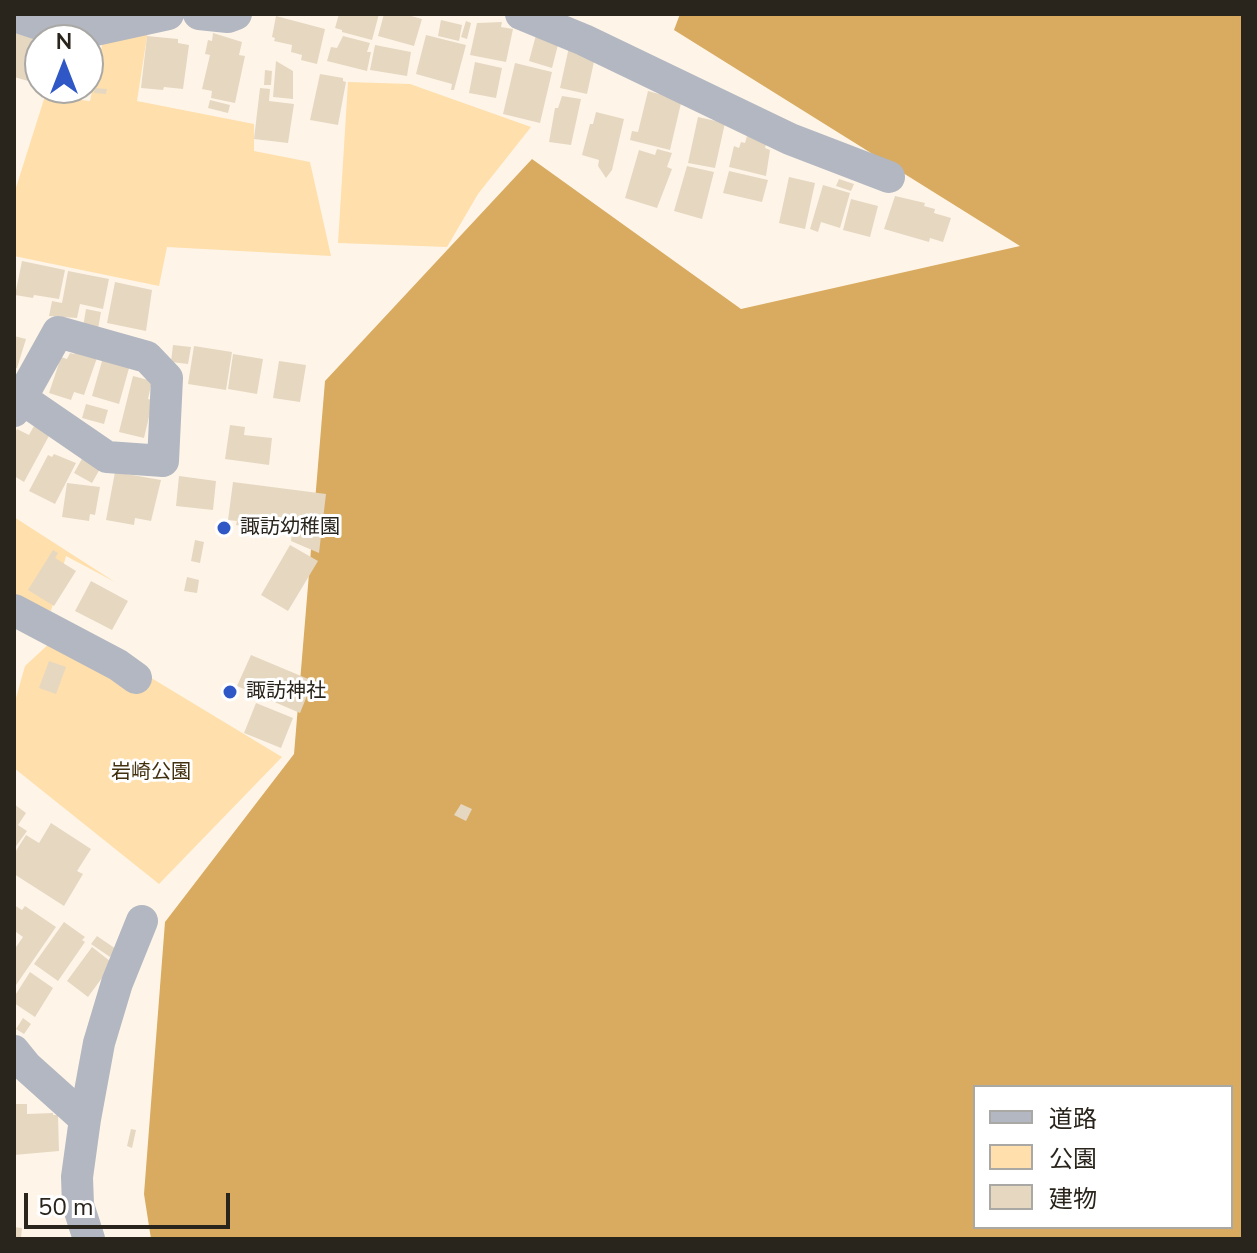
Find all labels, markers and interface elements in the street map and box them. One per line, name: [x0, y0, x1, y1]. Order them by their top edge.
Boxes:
north arrow: [24, 24, 104, 104]
text: N: [56, 27, 72, 57]
place label: 諏訪幼稚園: [240, 516, 340, 540]
marker: 諏訪幼稚園: [215, 519, 233, 537]
place label: 諏訪神社: [246, 680, 326, 704]
marker: 諏訪神社: [221, 683, 239, 701]
park label: 岩崎公園: [111, 761, 191, 785]
legend: [973, 1085, 1233, 1229]
text: 道路: [1049, 1103, 1097, 1135]
text: 公園: [1049, 1143, 1097, 1175]
scale bar: [28, 1177, 234, 1227]
text: 建物: [1049, 1183, 1097, 1215]
text: 50 m: [38, 1191, 94, 1223]

